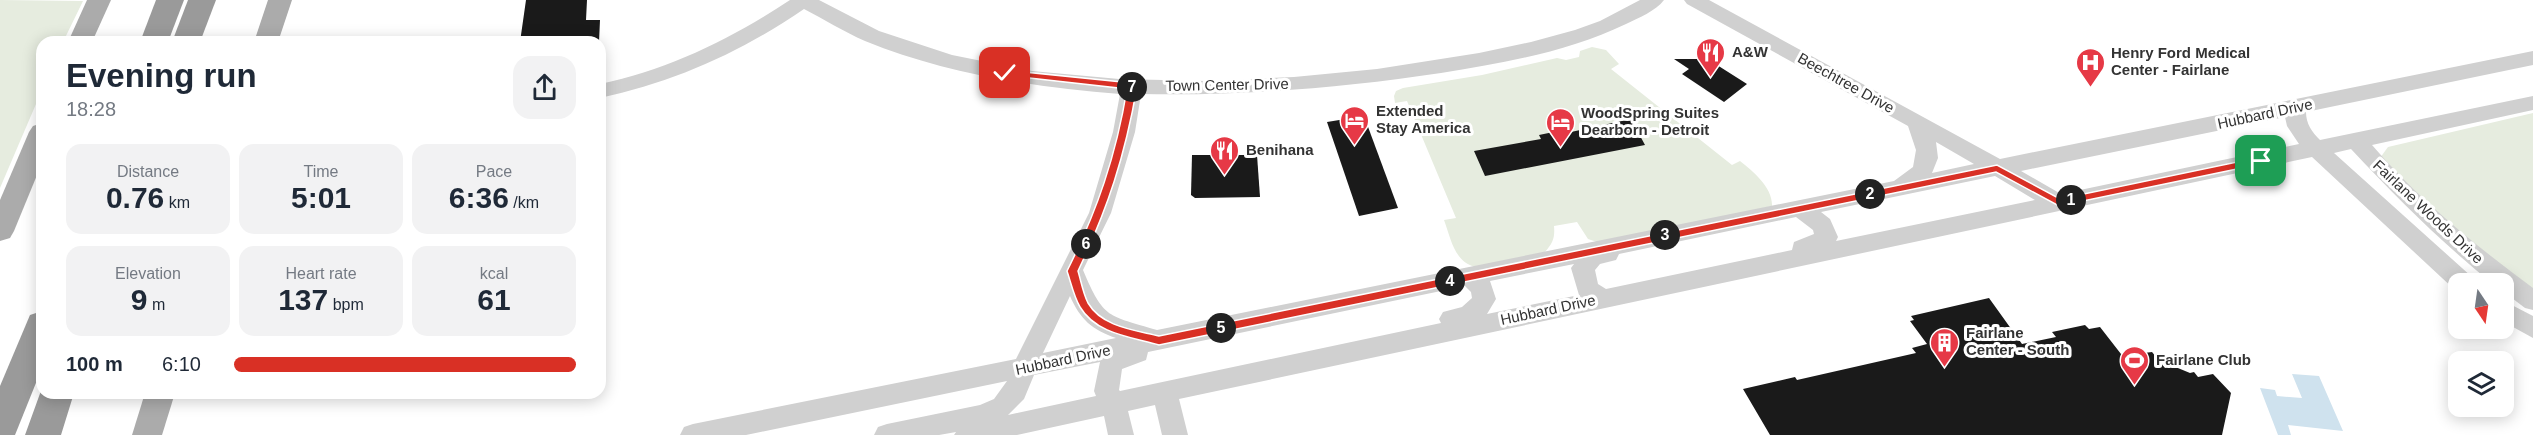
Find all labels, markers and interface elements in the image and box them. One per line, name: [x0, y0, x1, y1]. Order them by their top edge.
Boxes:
restaurant icon: A&W: [1695, 36, 1727, 78]
place label: A&W: [1732, 43, 1769, 60]
place label: Henry Ford Medical Center - Fairlane: [2111, 44, 2250, 78]
hospital icon: Henry Ford Medical Center - Fairlane: [2074, 46, 2106, 88]
pin: [979, 47, 1030, 98]
street label: Beechtree Drive: [1795, 49, 1897, 116]
button: share: [513, 56, 576, 119]
icon: check: [988, 56, 1021, 89]
text: Evening run: [66, 57, 257, 94]
pin: 7: [1117, 72, 1147, 102]
street label: Town Center Drive: [1165, 75, 1289, 94]
text: 7: [1128, 78, 1136, 95]
street label: Hubbard Drive: [2216, 95, 2314, 132]
text: 18:28: [66, 98, 116, 120]
place label: Extended Stay America: [1376, 102, 1471, 136]
hotel icon: Extended Stay America: [1339, 104, 1371, 146]
place label: WoodSpring Suites Dearborn - Detroit: [1581, 104, 1719, 138]
hotel icon: WoodSpring Suites Dearborn - Detroit: [1544, 106, 1576, 148]
restaurant icon: Benihana: [1209, 134, 1241, 176]
pin: [2235, 135, 2286, 186]
place label: Benihana: [1246, 141, 1314, 158]
icon: arrive: [2244, 144, 2277, 177]
street label: Fairlane Woods Drive: [2370, 156, 2487, 267]
text: Distance: [117, 163, 179, 180]
text: Time: [304, 163, 338, 180]
text: Pace: [476, 163, 512, 180]
pin: 2: [1855, 179, 1885, 209]
text: 0.76: [106, 181, 164, 214]
text: 5:01: [291, 181, 351, 214]
text: 6:36: [449, 181, 509, 214]
text: 2: [1866, 185, 1874, 202]
pin: 1: [2056, 185, 2086, 215]
text: 1: [2067, 191, 2075, 208]
text: km: [164, 194, 190, 211]
text: /km: [509, 194, 539, 211]
pin: 3: [1650, 220, 1680, 250]
text: 3: [1661, 226, 1669, 243]
pin: 6: [1071, 229, 1101, 259]
text: 6: [1082, 235, 1090, 252]
text: Elevation: [115, 265, 181, 282]
text: Heart rate: [285, 265, 357, 282]
text: kcal: [480, 265, 508, 282]
pin: 4: [1435, 266, 1465, 296]
text: 4: [1446, 272, 1454, 289]
north arrow: [2448, 273, 2514, 339]
map controls: [2448, 273, 2514, 417]
text: 9: [131, 283, 147, 316]
text: 137: [278, 283, 328, 316]
text: 61: [477, 283, 511, 316]
street label: Hubbard Drive: [1499, 291, 1597, 328]
text: m: [147, 296, 165, 313]
text: bpm: [328, 296, 364, 313]
pin: 5: [1206, 313, 1236, 343]
text: 5: [1217, 319, 1225, 336]
place label: Fairlane Center - South: [1966, 324, 2069, 358]
building icon: Fairlane Center - South: [1929, 326, 1961, 368]
street label: Hubbard Drive: [1014, 341, 1112, 378]
sports icon: Fairlane Club: [2119, 344, 2151, 386]
place label: Fairlane Club: [2156, 351, 2251, 368]
button: layers: [2448, 351, 2514, 417]
text: 100 m: [66, 353, 123, 375]
text: 6:10: [162, 353, 201, 375]

